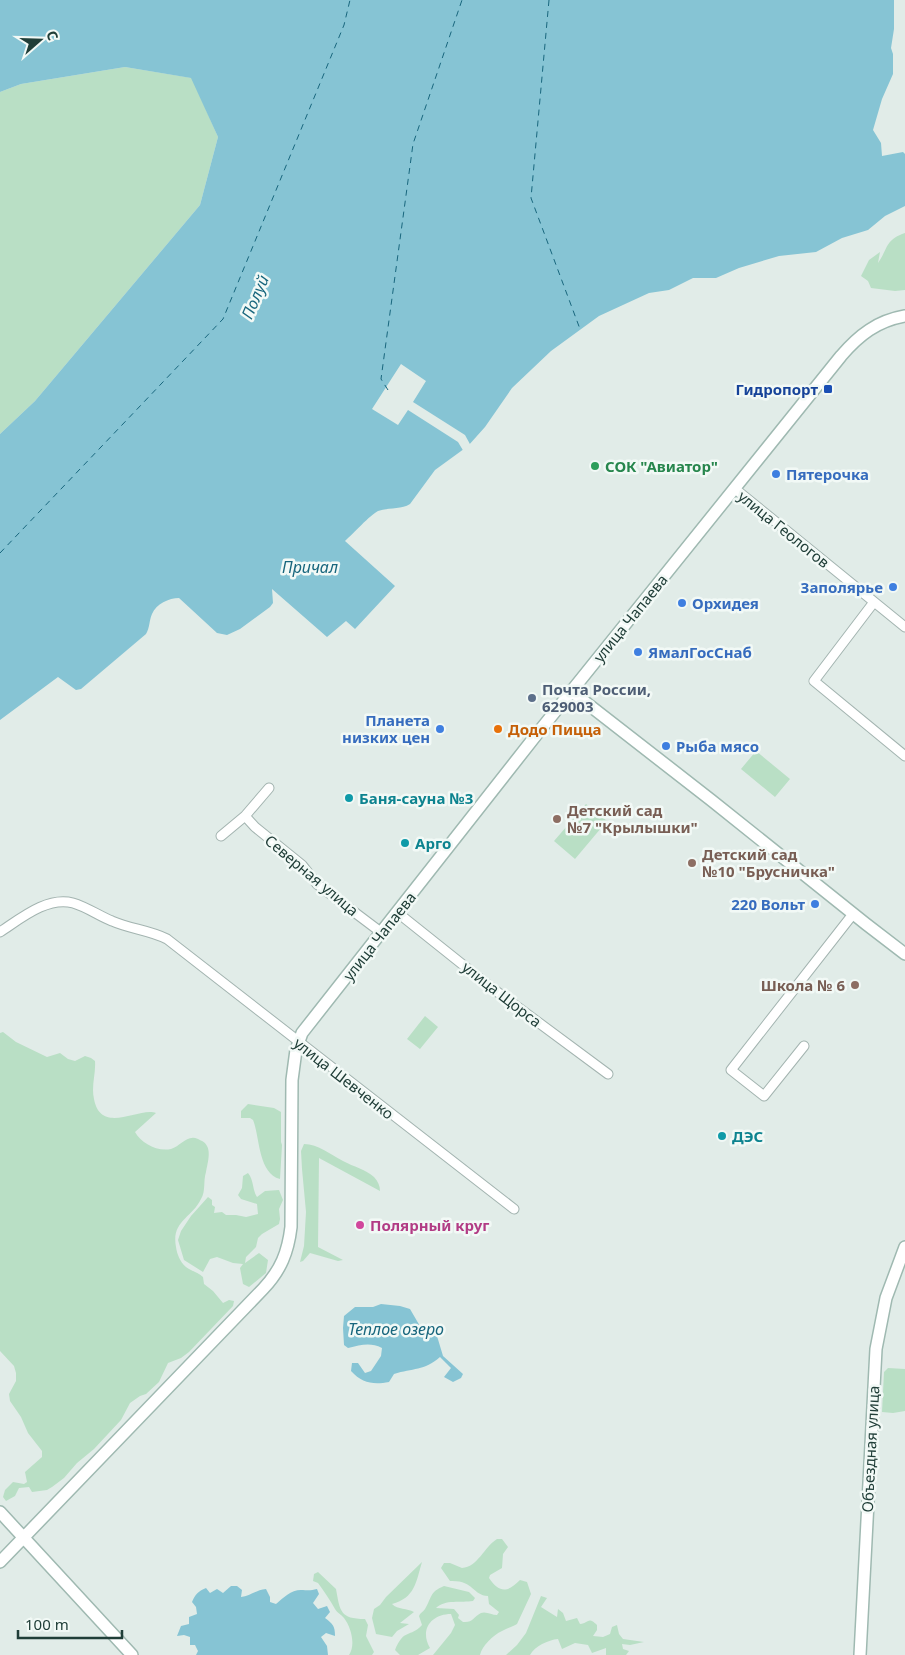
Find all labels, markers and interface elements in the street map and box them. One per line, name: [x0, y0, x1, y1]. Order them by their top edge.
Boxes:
north arrow: [15, 15, 65, 65]
text: С: [42, 28, 63, 43]
water label: Полуй: [236, 272, 274, 322]
place label: Гидропорт: [735, 379, 818, 399]
marker: Гидропорт: [822, 383, 834, 395]
place label: СОК "Авиатор": [605, 456, 718, 476]
marker: СОК "Авиатор": [589, 460, 601, 472]
place label: Пятерочка: [786, 464, 869, 484]
marker: Пятерочка: [770, 468, 782, 480]
street label: улица Геологов: [734, 486, 834, 572]
water label: Причал: [282, 556, 338, 578]
street label: улица Чапаева: [588, 570, 672, 666]
place label: Заполярье: [801, 577, 883, 597]
marker: Заполярье: [887, 581, 899, 593]
place label: Орхидея: [692, 593, 759, 613]
marker: Орхидея: [676, 597, 688, 609]
place label: ЯмалГосСнаб: [648, 642, 752, 662]
marker: ЯмалГосСнаб: [632, 646, 644, 658]
place label: Почта России, 629003: [542, 679, 651, 716]
marker: Почта России, 629003: [526, 692, 538, 704]
place label: Планета низких цен: [342, 710, 430, 747]
place label: Додо Пицца: [508, 719, 602, 739]
marker: Планета низких цен: [434, 723, 446, 735]
marker: Додо Пицца: [492, 723, 504, 735]
place label: Рыба мясо: [676, 736, 759, 756]
marker: Рыба мясо: [660, 740, 672, 752]
place label: Баня-сауна №3: [359, 788, 473, 808]
marker: Баня-сауна №3: [343, 792, 355, 804]
place label: Детский сад №7 "Крылышки": [567, 800, 698, 837]
marker: Детский сад №7 "Крылышки": [551, 813, 563, 825]
street label: Северная улица: [261, 830, 363, 920]
place label: Арго: [415, 833, 451, 853]
marker: Арго: [399, 837, 411, 849]
place label: Детский сад №10 "Брусничка": [702, 844, 835, 881]
marker: Детский сад №10 "Брусничка": [686, 857, 698, 869]
street label: улица Чапаева: [338, 888, 420, 984]
place label: 220 Вольт: [731, 894, 805, 914]
marker: 220 Вольт: [809, 898, 821, 910]
street label: улица Щорса: [458, 957, 546, 1031]
place label: Школа № 6: [761, 975, 845, 995]
marker: Школа № 6: [849, 979, 861, 991]
street label: улица Шевченко: [290, 1033, 398, 1123]
place label: ДЭС: [732, 1126, 763, 1146]
marker: ДЭС: [716, 1130, 728, 1142]
place label: Полярный круг: [370, 1215, 489, 1235]
marker: Полярный круг: [354, 1219, 366, 1231]
water label: Теплое озеро: [348, 1318, 444, 1340]
street label: Объездная улица: [857, 1385, 883, 1513]
scale bar: [18, 1608, 121, 1640]
text: 100 m: [25, 1614, 69, 1634]

